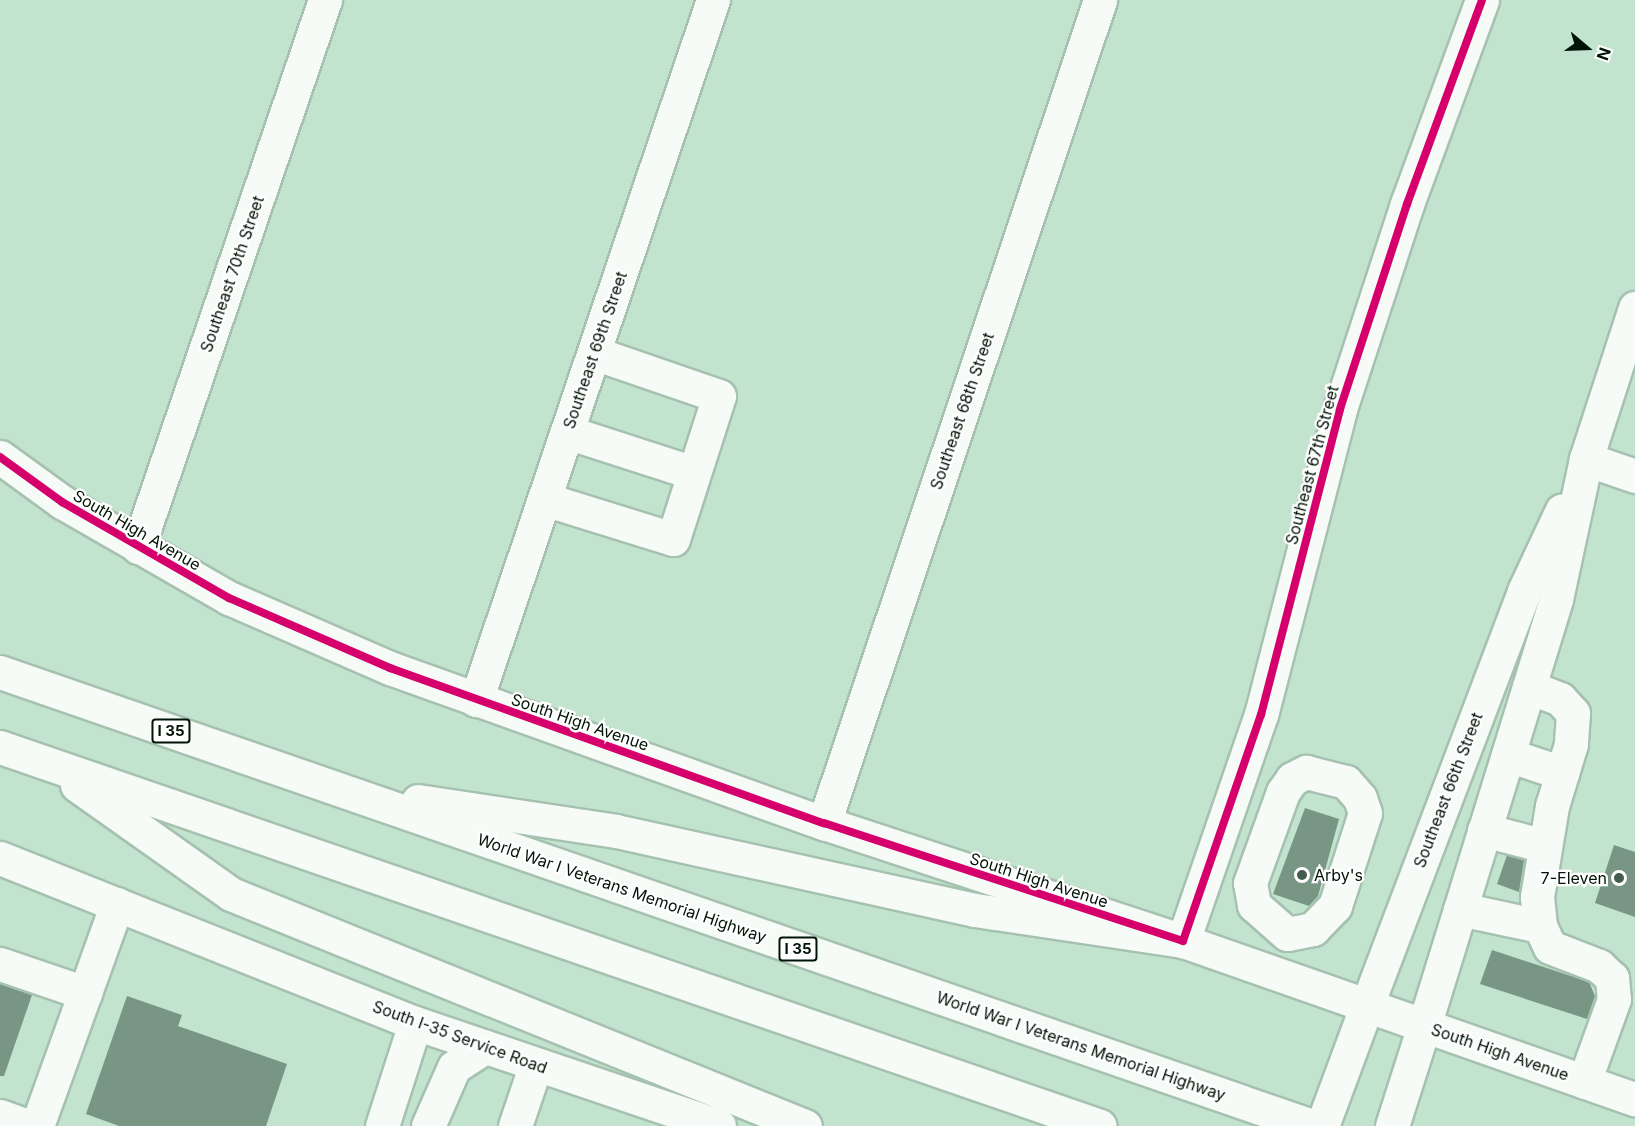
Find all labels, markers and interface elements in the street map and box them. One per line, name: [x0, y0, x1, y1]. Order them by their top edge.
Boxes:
north arrow: [1557, 18, 1617, 78]
text: N: [1593, 45, 1615, 63]
street label: Southeast 70th Street: [196, 193, 268, 355]
street label: Southeast 69th Street: [559, 269, 631, 431]
street label: Southeast 68th Street: [926, 330, 998, 492]
street label: Southeast 67th Street: [1282, 383, 1342, 547]
street label: South High Avenue: [70, 486, 204, 574]
street label: South High Avenue: [509, 689, 651, 755]
street label: Southeast 66th Street: [1409, 710, 1487, 870]
road number: I 35: [150, 719, 192, 743]
street label: World War I Veterans Memorial Highway: [475, 829, 769, 947]
street label: South High Avenue: [967, 849, 1111, 911]
place label: Arby's: [1314, 865, 1363, 885]
marker: Arby's: [1295, 868, 1309, 882]
place label: 7-Eleven: [1541, 868, 1607, 888]
marker: 7-Eleven: [1612, 871, 1626, 885]
road number: I 35: [777, 937, 819, 961]
street label: World War I Veterans Memorial Highway: [934, 987, 1228, 1105]
street label: South I-35 Service Road: [370, 996, 550, 1078]
street label: South High Avenue: [1429, 1019, 1571, 1085]

